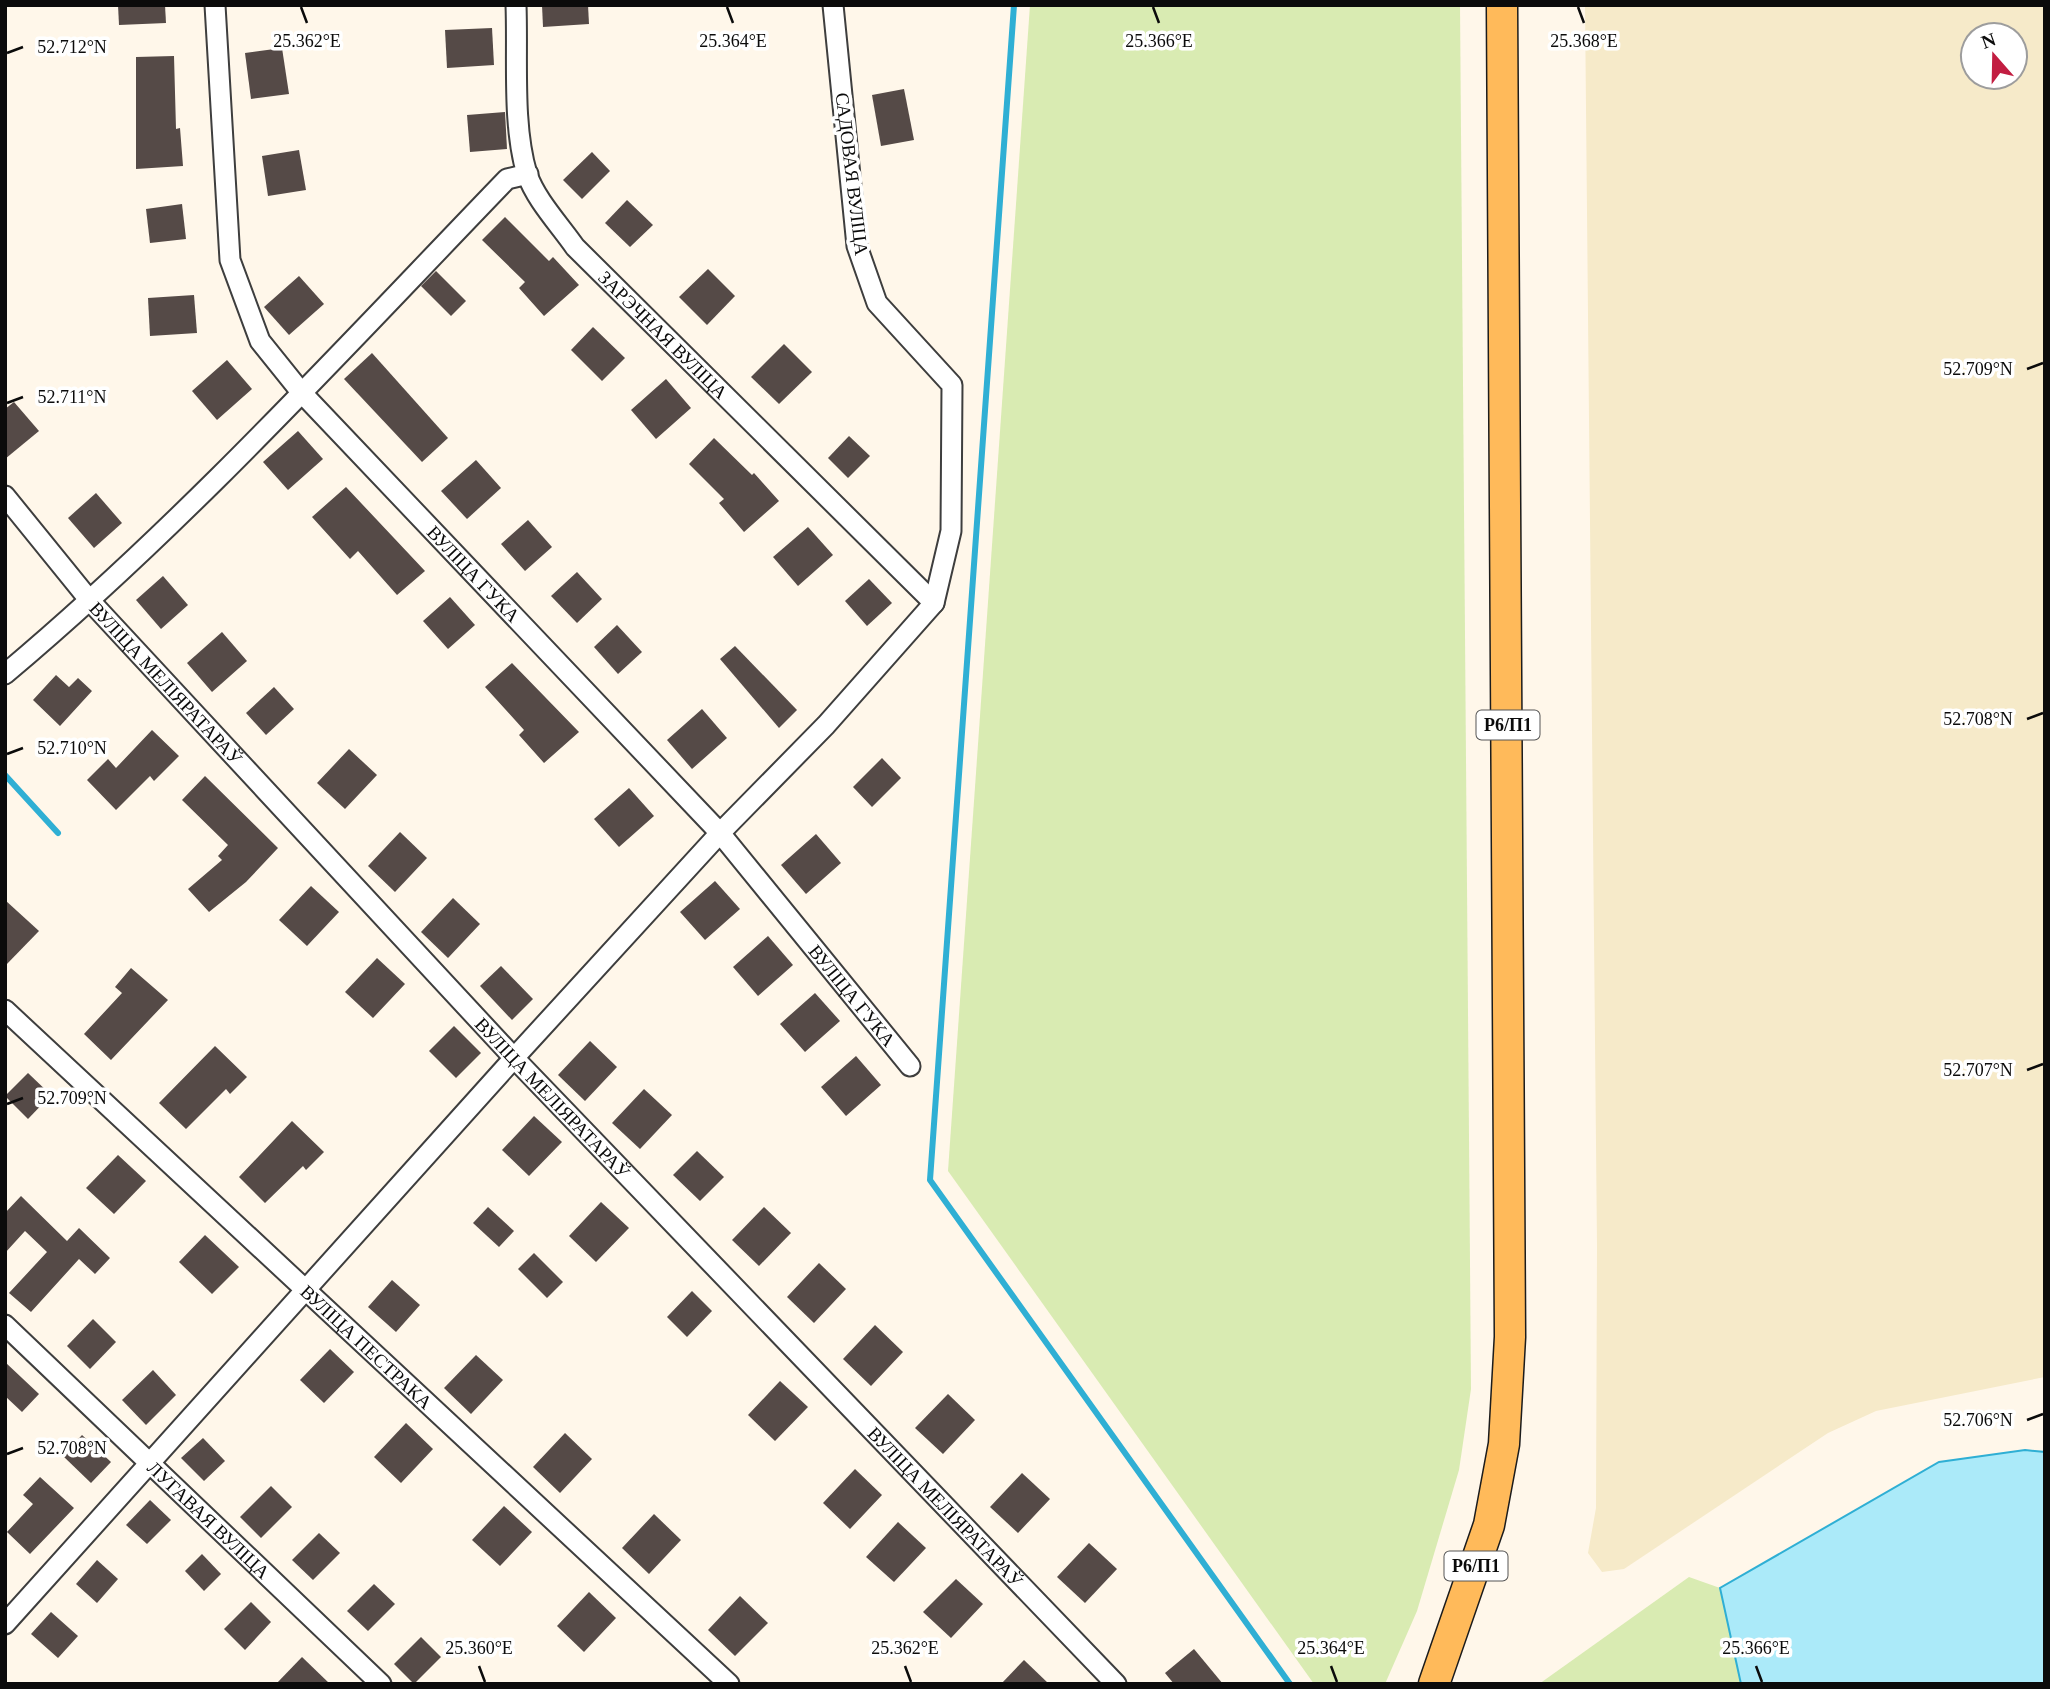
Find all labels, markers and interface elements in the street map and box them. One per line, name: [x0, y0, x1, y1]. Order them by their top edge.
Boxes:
north arrow: [1959, 21, 2029, 91]
text: N: [1978, 28, 1999, 53]
text: 25.362°E: [273, 31, 341, 51]
text: 25.364°E: [699, 31, 767, 51]
text: 25.366°E: [1125, 31, 1193, 51]
text: 25.368°E: [1550, 31, 1618, 51]
text: 52.712°N: [37, 37, 107, 57]
street label: САДОВАЯ ВУЛІЦА: [832, 91, 872, 257]
street label: ЗАРЭЧНАЯ ВУЛІЦА: [595, 266, 732, 403]
text: 52.709°N: [1943, 359, 2013, 379]
text: 52.711°N: [37, 387, 107, 407]
street label: ВУЛІЦА ГУКА: [423, 521, 524, 626]
street label: ВУЛІЦА МЕЛІЯРАТАРАЎ: [86, 597, 247, 769]
text: 52.708°N: [1943, 709, 2013, 729]
road number: Р6/П1: [1476, 710, 1540, 740]
text: 52.710°N: [37, 738, 107, 758]
street label: ВУЛІЦА ГУКА: [805, 940, 900, 1050]
street label: ВУЛІЦА МЕЛІЯРАТАРАЎ: [471, 1013, 635, 1183]
text: 52.707°N: [1943, 1060, 2013, 1080]
text: 52.709°N: [37, 1088, 107, 1108]
street label: ВУЛІЦА ПЕСТРАКА: [297, 1280, 437, 1413]
text: 52.706°N: [1943, 1410, 2013, 1430]
street label: ВУЛІЦА МЕЛІЯРАТАРАЎ: [864, 1422, 1028, 1591]
text: 52.708°N: [37, 1438, 107, 1458]
street label: ЛУГАВАЯ ВУЛІЦА: [144, 1457, 275, 1583]
road number: Р6/П1: [1444, 1552, 1508, 1581]
text: 25.360°E: [445, 1638, 513, 1658]
text: 25.362°E: [871, 1638, 939, 1658]
text: 25.364°E: [1297, 1638, 1365, 1658]
text: 25.366°E: [1722, 1638, 1790, 1658]

